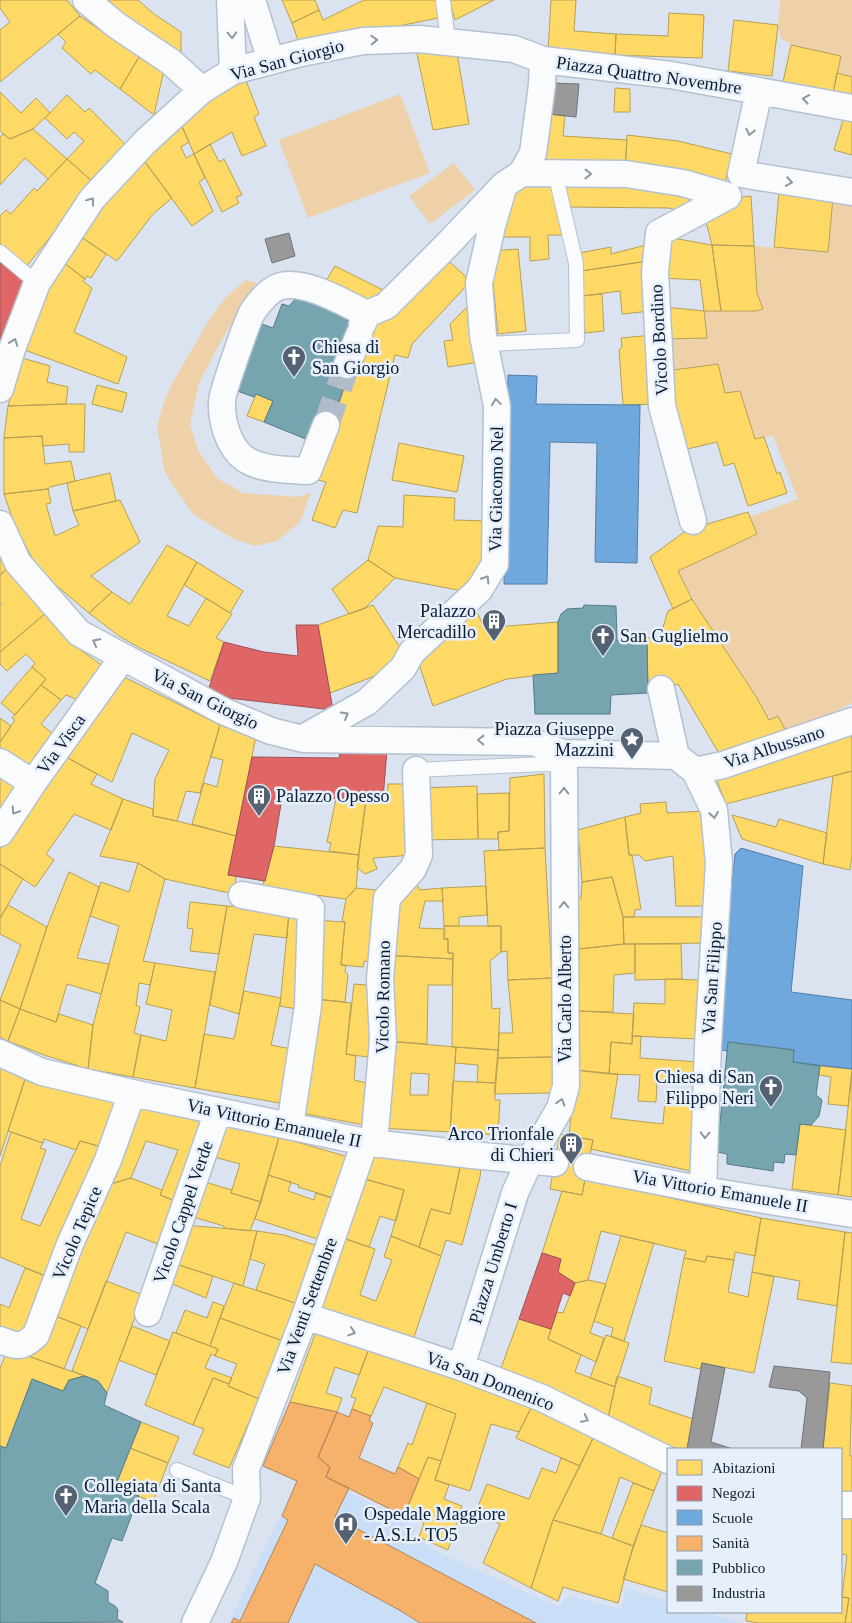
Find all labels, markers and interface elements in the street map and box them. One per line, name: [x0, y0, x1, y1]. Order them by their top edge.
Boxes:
one-way arrow: [226, 32, 237, 40]
street label: Via San Giorgio: [228, 35, 346, 85]
one-way arrow: [370, 35, 378, 46]
street label: Piazza Quattro Novembre: [555, 52, 743, 98]
one-way arrow: [801, 95, 810, 105]
one-way arrow: [745, 128, 756, 137]
one-way arrow: [584, 168, 592, 179]
one-way arrow: [785, 176, 793, 187]
one-way arrow: [86, 197, 95, 206]
street label: Vicolo Bordino: [646, 284, 672, 396]
place label: Chiesa di San Giorgio: [312, 337, 399, 378]
one-way arrow: [8, 339, 18, 347]
church icon: Chiesa di San Giorgio: [281, 344, 307, 378]
one-way arrow: [491, 397, 501, 406]
street label: Via Giacomo Nel: [485, 426, 507, 552]
one-way arrow: [479, 575, 489, 584]
place label: Palazzo Mercadillo: [397, 601, 476, 642]
building icon: Palazzo Mercadillo: [481, 608, 507, 642]
church icon: San Guglielmo: [590, 623, 616, 657]
place label: San Guglielmo: [620, 626, 729, 646]
one-way arrow: [92, 638, 101, 648]
street label: Via San Giorgio: [148, 664, 262, 734]
street label: Via Visca: [33, 710, 89, 778]
one-way arrow: [340, 711, 349, 721]
place label: Piazza Giuseppe Mazzini: [495, 719, 614, 760]
street label: Via Albussano: [721, 721, 827, 773]
place icon: Piazza Giuseppe Mazzini: [619, 726, 645, 760]
one-way arrow: [477, 735, 485, 746]
building icon: Palazzo Opesso: [246, 783, 272, 817]
place label: Palazzo Opesso: [276, 786, 389, 806]
one-way arrow: [559, 787, 569, 794]
one-way arrow: [11, 806, 21, 815]
one-way arrow: [709, 811, 719, 820]
one-way arrow: [559, 901, 569, 908]
street label: Via San Filippo: [698, 921, 726, 1035]
street label: Via Carlo Alberto: [555, 935, 575, 1063]
street label: Vicolo Romano: [372, 940, 394, 1054]
place label: Chiesa di San Filippo Neri: [655, 1067, 754, 1108]
church icon: Chiesa di San Filippo Neri: [758, 1074, 784, 1108]
street label: Via Vittorio Emanuele II: [185, 1095, 363, 1151]
one-way arrow: [555, 1098, 565, 1107]
place label: Arco Trionfale di Chieri: [448, 1124, 554, 1165]
building icon: Arco Trionfale di Chieri: [558, 1131, 584, 1165]
one-way arrow: [699, 1131, 710, 1139]
street label: Vicolo Cappel Verde: [149, 1138, 217, 1286]
street label: Via Vittorio Emanuele II: [631, 1166, 809, 1216]
street label: Vicolo Tepice: [48, 1183, 106, 1283]
street label: Piazza Umberto I: [465, 1200, 521, 1326]
street label: Via Venti Settembre: [273, 1235, 341, 1377]
one-way arrow: [347, 1326, 355, 1336]
street label: Via San Domenico: [423, 1347, 557, 1415]
one-way arrow: [580, 1413, 589, 1423]
legend: [667, 1448, 842, 1613]
text: Abitazioni: [712, 1460, 775, 1476]
place label: Collegiata di Santa Maria della Scala: [84, 1476, 221, 1517]
church icon: Collegiata di Santa Maria della Scala: [53, 1483, 79, 1517]
text: Negozi: [712, 1485, 755, 1501]
place label: Ospedale Maggiore - A.S.L. TO5: [364, 1504, 505, 1545]
text: Scuole: [712, 1510, 753, 1526]
hospital icon: Ospedale Maggiore - A.S.L. TO5: [333, 1511, 359, 1545]
text: Sanità: [712, 1535, 750, 1551]
text: Pubblico: [712, 1560, 765, 1576]
text: Industria: [712, 1585, 766, 1601]

